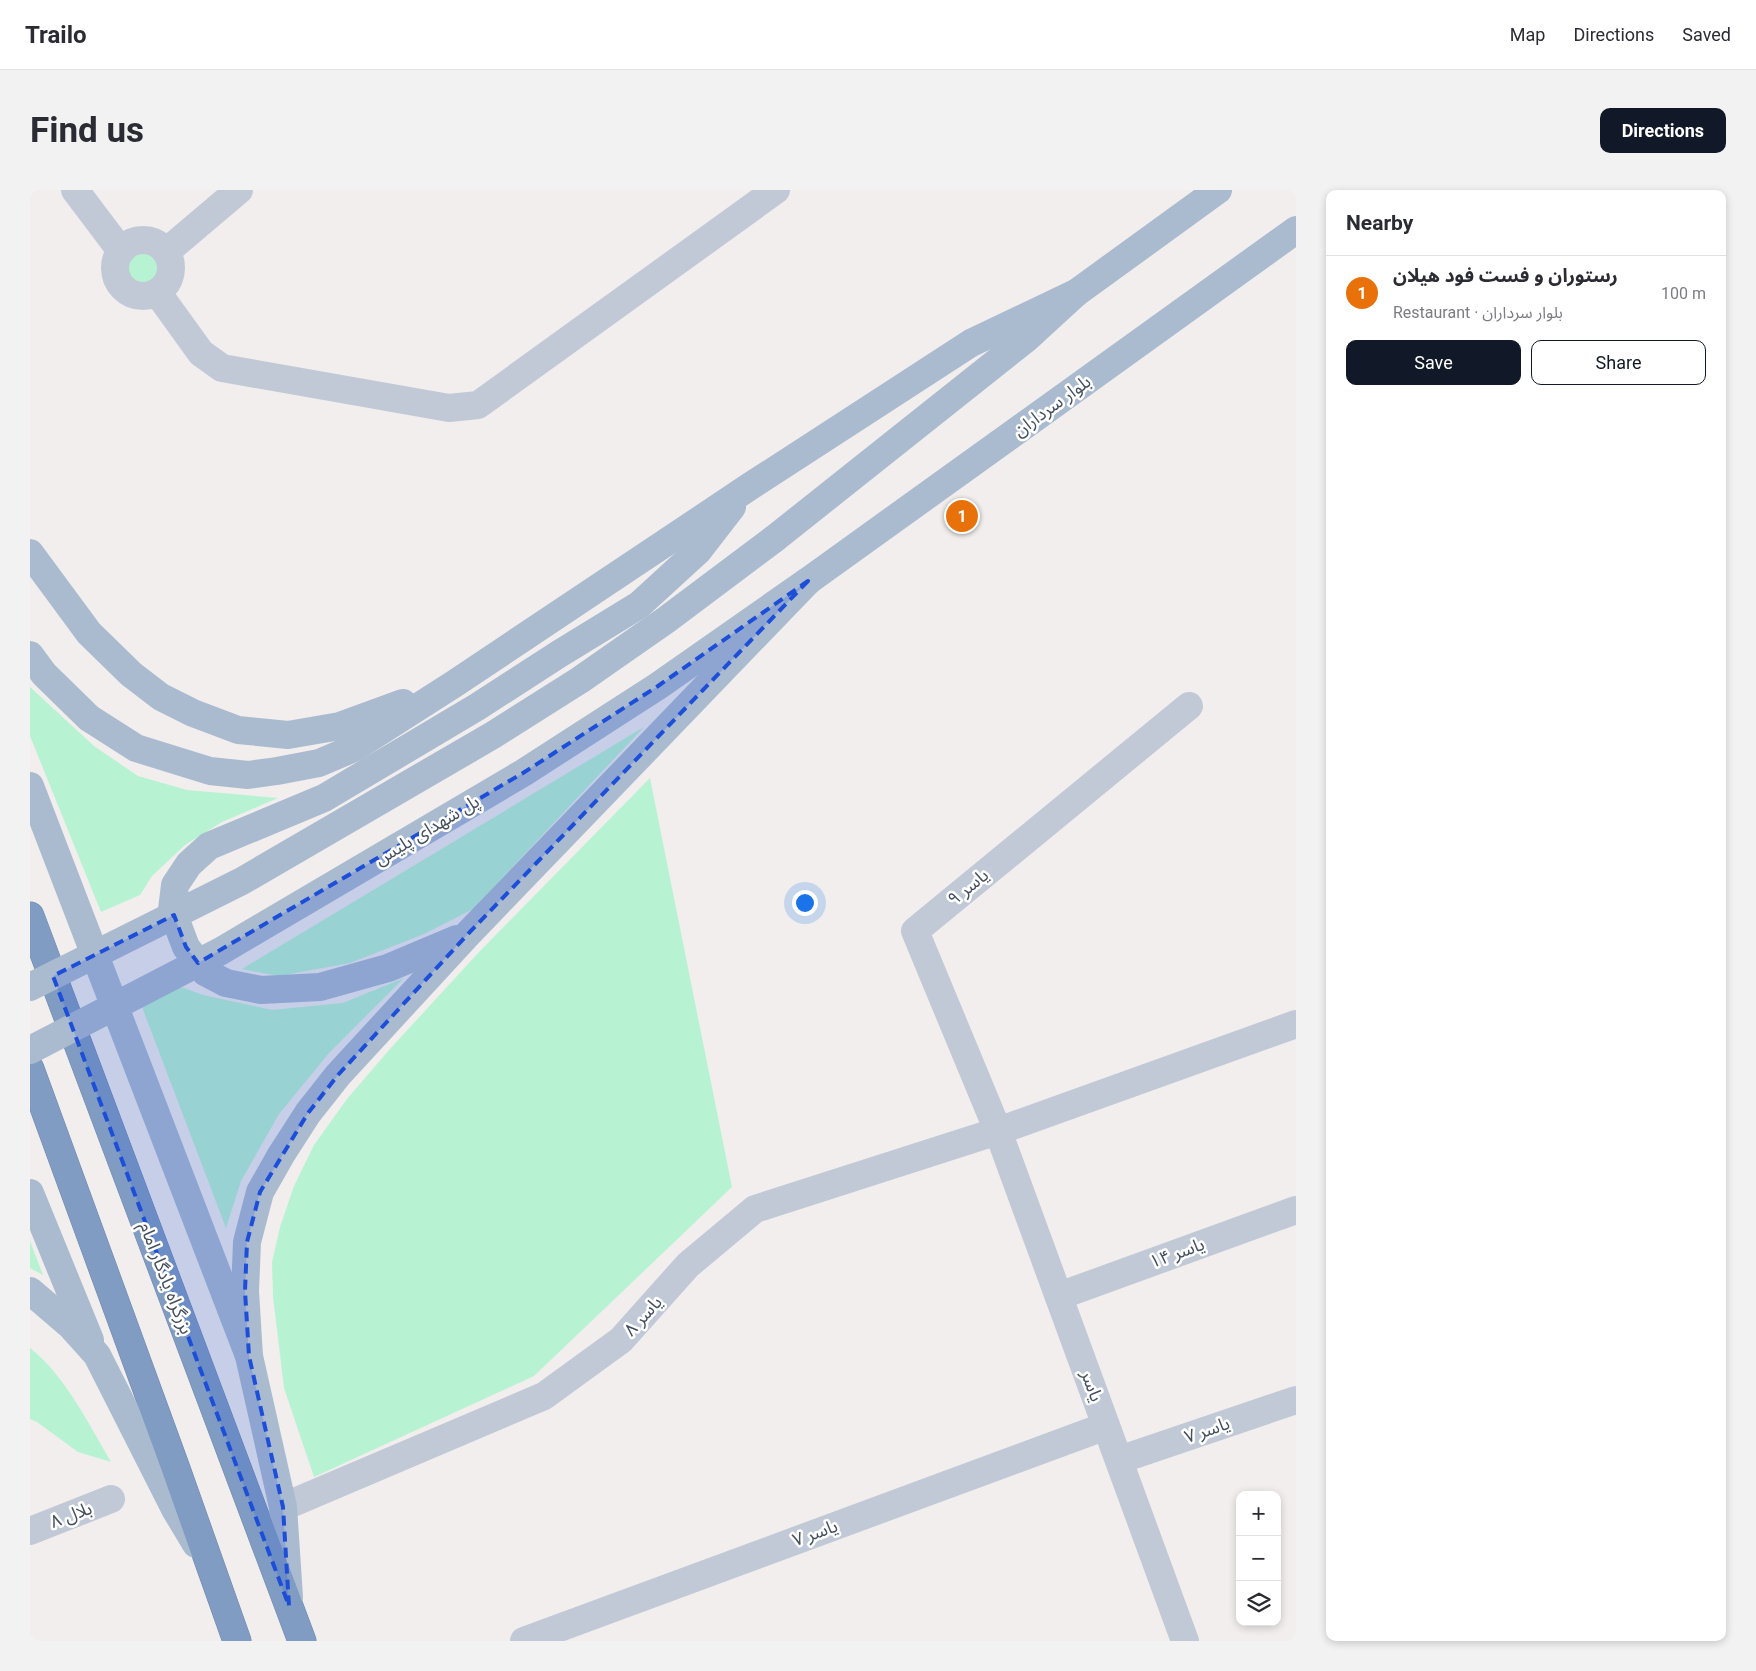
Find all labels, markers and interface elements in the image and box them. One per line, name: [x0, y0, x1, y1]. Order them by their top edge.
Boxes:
text: Trailo: [25, 21, 87, 49]
text: Map: [1510, 24, 1545, 45]
text: Directions: [1573, 24, 1654, 45]
text: Saved: [1682, 24, 1731, 45]
button: Directions: [1600, 108, 1726, 153]
text: Find us: [30, 110, 144, 151]
text: Nearby: [1346, 211, 1413, 235]
text: رستوران و فست فود هیلان: [1393, 264, 1618, 287]
text: 1: [1357, 284, 1367, 303]
text: 100 m: [1661, 284, 1706, 303]
text: Restaurant · بلوار سرداران: [1393, 303, 1563, 322]
button: Save: [1346, 340, 1521, 385]
button: Share: [1531, 340, 1706, 385]
street label: بلوار سرداران: [1009, 371, 1095, 441]
pin: 1: [946, 497, 978, 535]
street label: پل شهدای پلیس: [371, 790, 484, 870]
street label: یاسر ۹: [943, 864, 993, 910]
your location: [792, 890, 818, 916]
street label: بزرگراه یادگار امام: [132, 1219, 198, 1338]
street label: یاسر ۱۴: [1146, 1233, 1208, 1273]
street label: یاسر ۸: [619, 1291, 667, 1341]
street label: یاسر: [1076, 1366, 1108, 1405]
street label: یاسر ۷: [1181, 1412, 1233, 1448]
map controls: [1236, 1491, 1281, 1626]
button: +: [1236, 1491, 1281, 1536]
street label: بلال ۸: [47, 1497, 95, 1533]
street label: یاسر ۷: [789, 1515, 841, 1551]
button: −: [1236, 1536, 1281, 1581]
button: layers: [1236, 1581, 1281, 1626]

